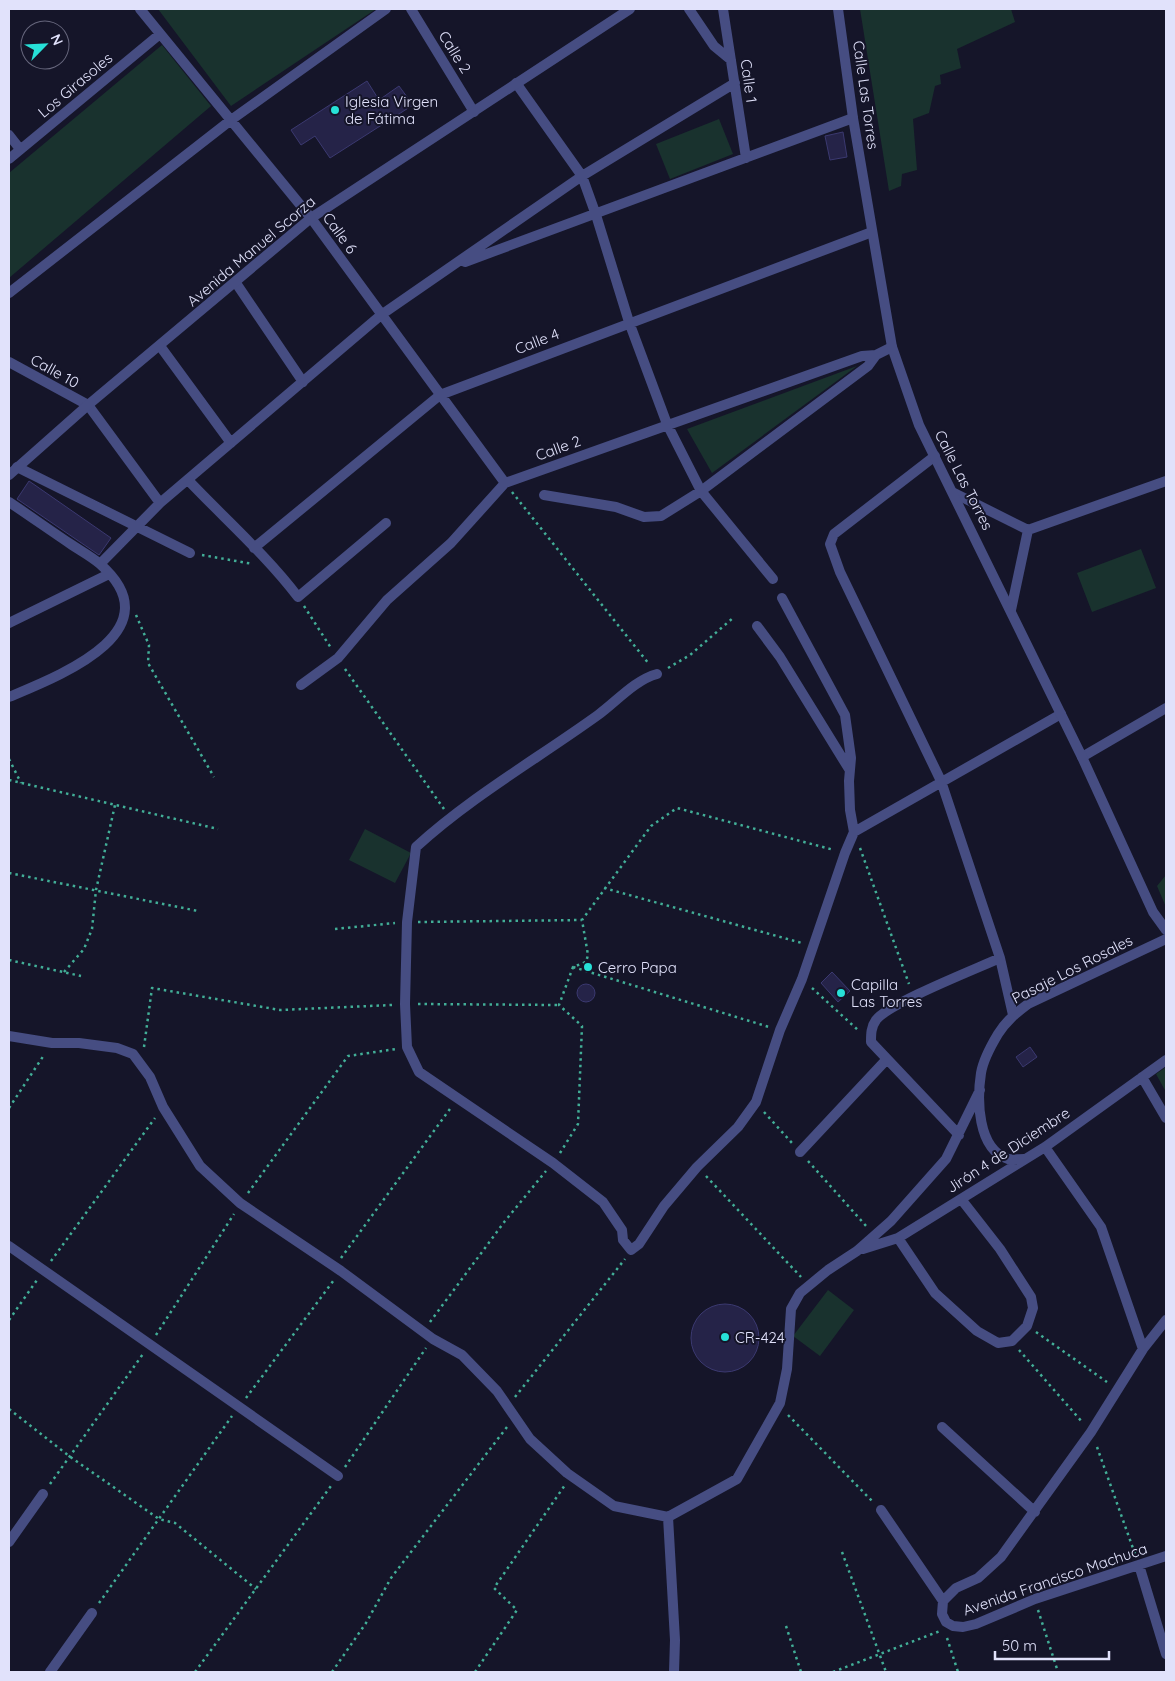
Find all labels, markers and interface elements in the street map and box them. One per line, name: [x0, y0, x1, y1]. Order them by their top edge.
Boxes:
north arrow: [20, 20, 70, 70]
street label: Calle 2: [435, 27, 475, 77]
text: N: [47, 31, 67, 48]
street label: Calle Las Torres: [849, 39, 883, 151]
street label: Los Girasoles: [34, 48, 116, 122]
street label: Calle 1: [737, 58, 761, 104]
place label: Iglesia Virgen de Fátima: [345, 92, 438, 128]
marker: Iglesia Virgen de Fátima: [329, 104, 341, 116]
street label: Avenida Manuel Scorza: [183, 192, 319, 310]
street label: Calle 6: [319, 209, 361, 257]
street label: Calle 4: [512, 324, 562, 358]
street label: Calle 10: [27, 350, 83, 392]
street label: Calle Las Torres: [931, 427, 997, 533]
street label: Calle 2: [533, 431, 583, 465]
street label: Pasaje Los Rosales: [1008, 930, 1136, 1008]
place label: Cerro Papa: [598, 958, 677, 977]
marker: Cerro Papa: [582, 961, 594, 973]
place label: Capilla Las Torres: [851, 975, 922, 1011]
marker: Capilla Las Torres: [835, 987, 847, 999]
street label: Jirón 4 de Diciembre: [943, 1103, 1073, 1197]
place label: CR-424: [735, 1328, 785, 1347]
marker: CR-424: [719, 1331, 731, 1343]
street label: Avenida Francisco Machuca: [960, 1539, 1150, 1619]
scale bar: [995, 1628, 1109, 1660]
text: 50 m: [1002, 1636, 1037, 1655]

